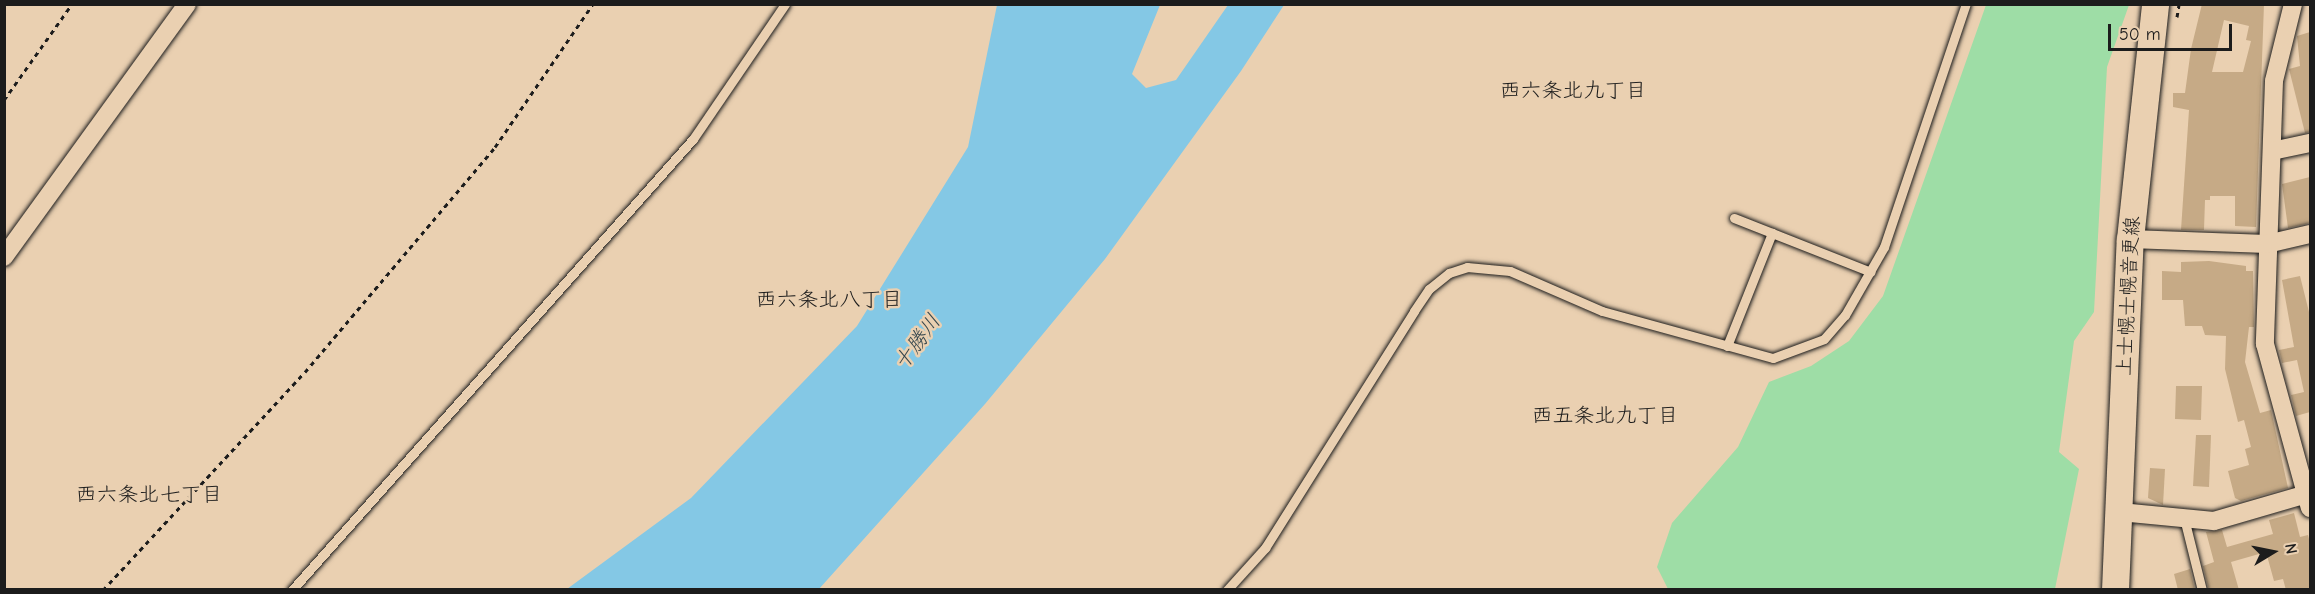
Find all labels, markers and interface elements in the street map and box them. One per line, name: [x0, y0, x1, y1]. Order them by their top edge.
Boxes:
scale bar: [2111, 12, 2236, 50]
text: 50 m: [2119, 24, 2161, 45]
district label: 西六条北九丁目: [1500, 77, 1646, 103]
street label: 上士幌士幌音更線: [2112, 215, 2144, 377]
district label: 西六条北八丁目: [756, 286, 902, 312]
water label: 十勝川: [888, 309, 946, 375]
district label: 西五条北九丁目: [1532, 402, 1678, 428]
district label: 西六条北七丁目: [76, 481, 222, 507]
north arrow: [2243, 522, 2303, 582]
text: N: [2281, 542, 2300, 556]

